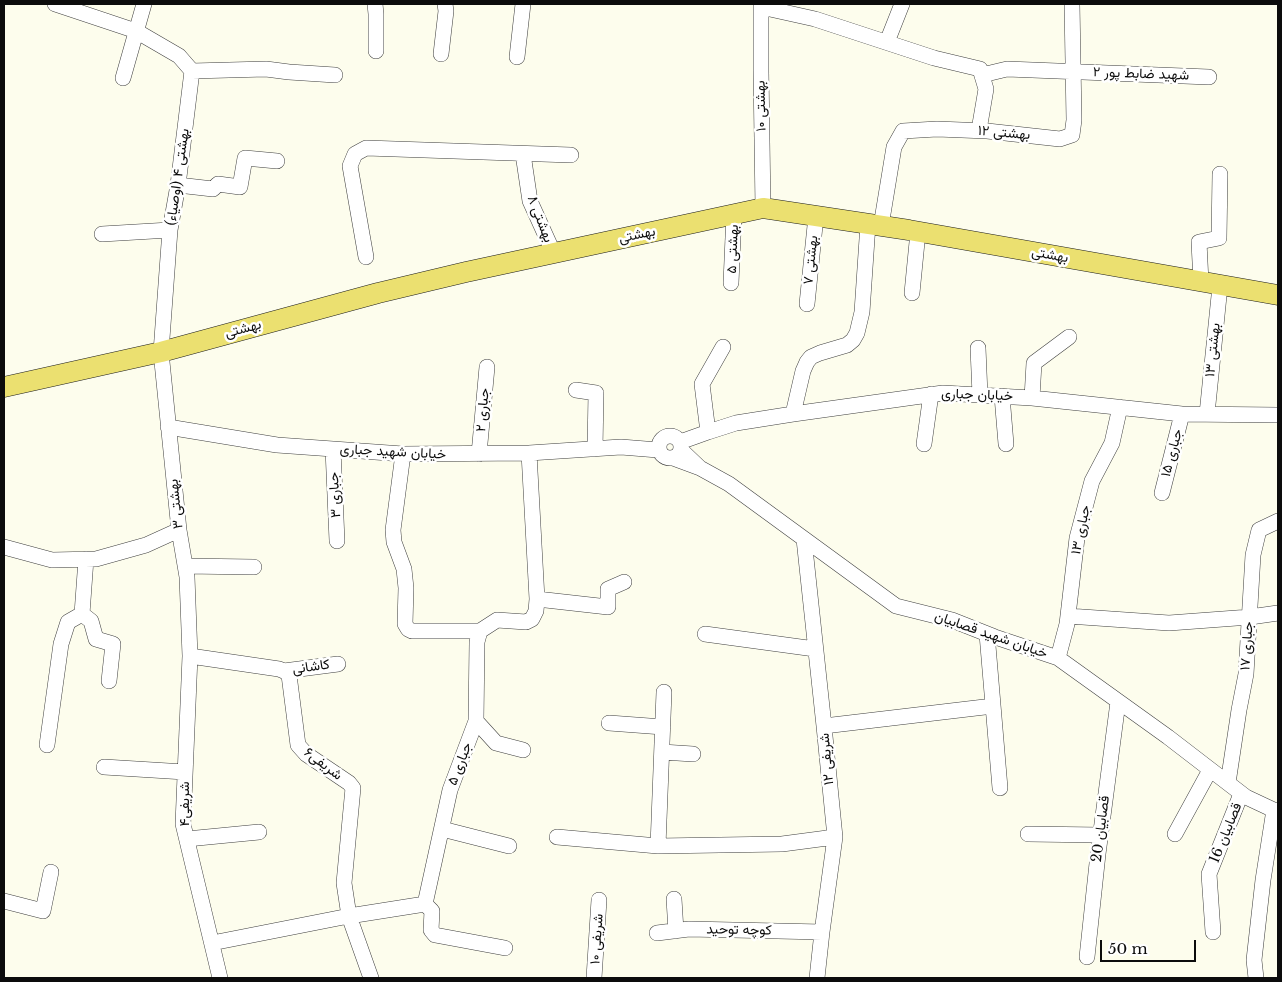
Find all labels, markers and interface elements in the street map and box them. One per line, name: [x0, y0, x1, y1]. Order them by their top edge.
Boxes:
street label: شهید ضابط پور ۲: [1093, 64, 1189, 84]
street label: بهشتی ۱۰: [752, 80, 770, 132]
street label: بهشتی ۱۲: [977, 122, 1031, 144]
street label: بهشتی ۴ (اوصیاء): [163, 127, 193, 227]
street label: بهشتی ۸: [523, 193, 557, 245]
street label: بهشتی: [617, 223, 657, 247]
street label: بهشتی ۵: [724, 224, 742, 274]
street label: بهشتی ۷: [800, 235, 822, 285]
street label: بهشتی: [1030, 244, 1070, 266]
street label: بهشتی: [223, 316, 263, 342]
street label: بهشتی ۱۳: [1202, 322, 1224, 378]
street label: خیابان جباری: [941, 385, 1013, 405]
street label: جباری ۲: [473, 387, 493, 433]
street label: جباری ۱۵: [1158, 427, 1186, 479]
street label: خیابان شهید جباری: [339, 441, 447, 463]
street label: جباری ۳: [325, 472, 345, 518]
street label: بهشتی ۳: [165, 478, 187, 530]
street label: جباری ۱۳: [1068, 504, 1094, 556]
street label: خیابان شهید قصابیان: [932, 608, 1050, 662]
street label: جباری ۱۷: [1237, 621, 1257, 671]
street label: کاشانی: [291, 656, 331, 678]
street label: شریفی ۱۲: [816, 732, 838, 786]
street label: جباری ۵: [444, 740, 476, 788]
street label: شریفی۶: [301, 744, 345, 784]
street label: شریفی۴: [177, 782, 193, 826]
street label: قصابیان 20: [1089, 795, 1113, 863]
street label: قصابیان 16: [1206, 800, 1246, 866]
street label: شریفی ۱۰: [587, 913, 607, 965]
street label: کوچه توحید: [706, 921, 772, 939]
scale bar: [1102, 930, 1198, 962]
text: 50 m: [1108, 939, 1148, 958]

